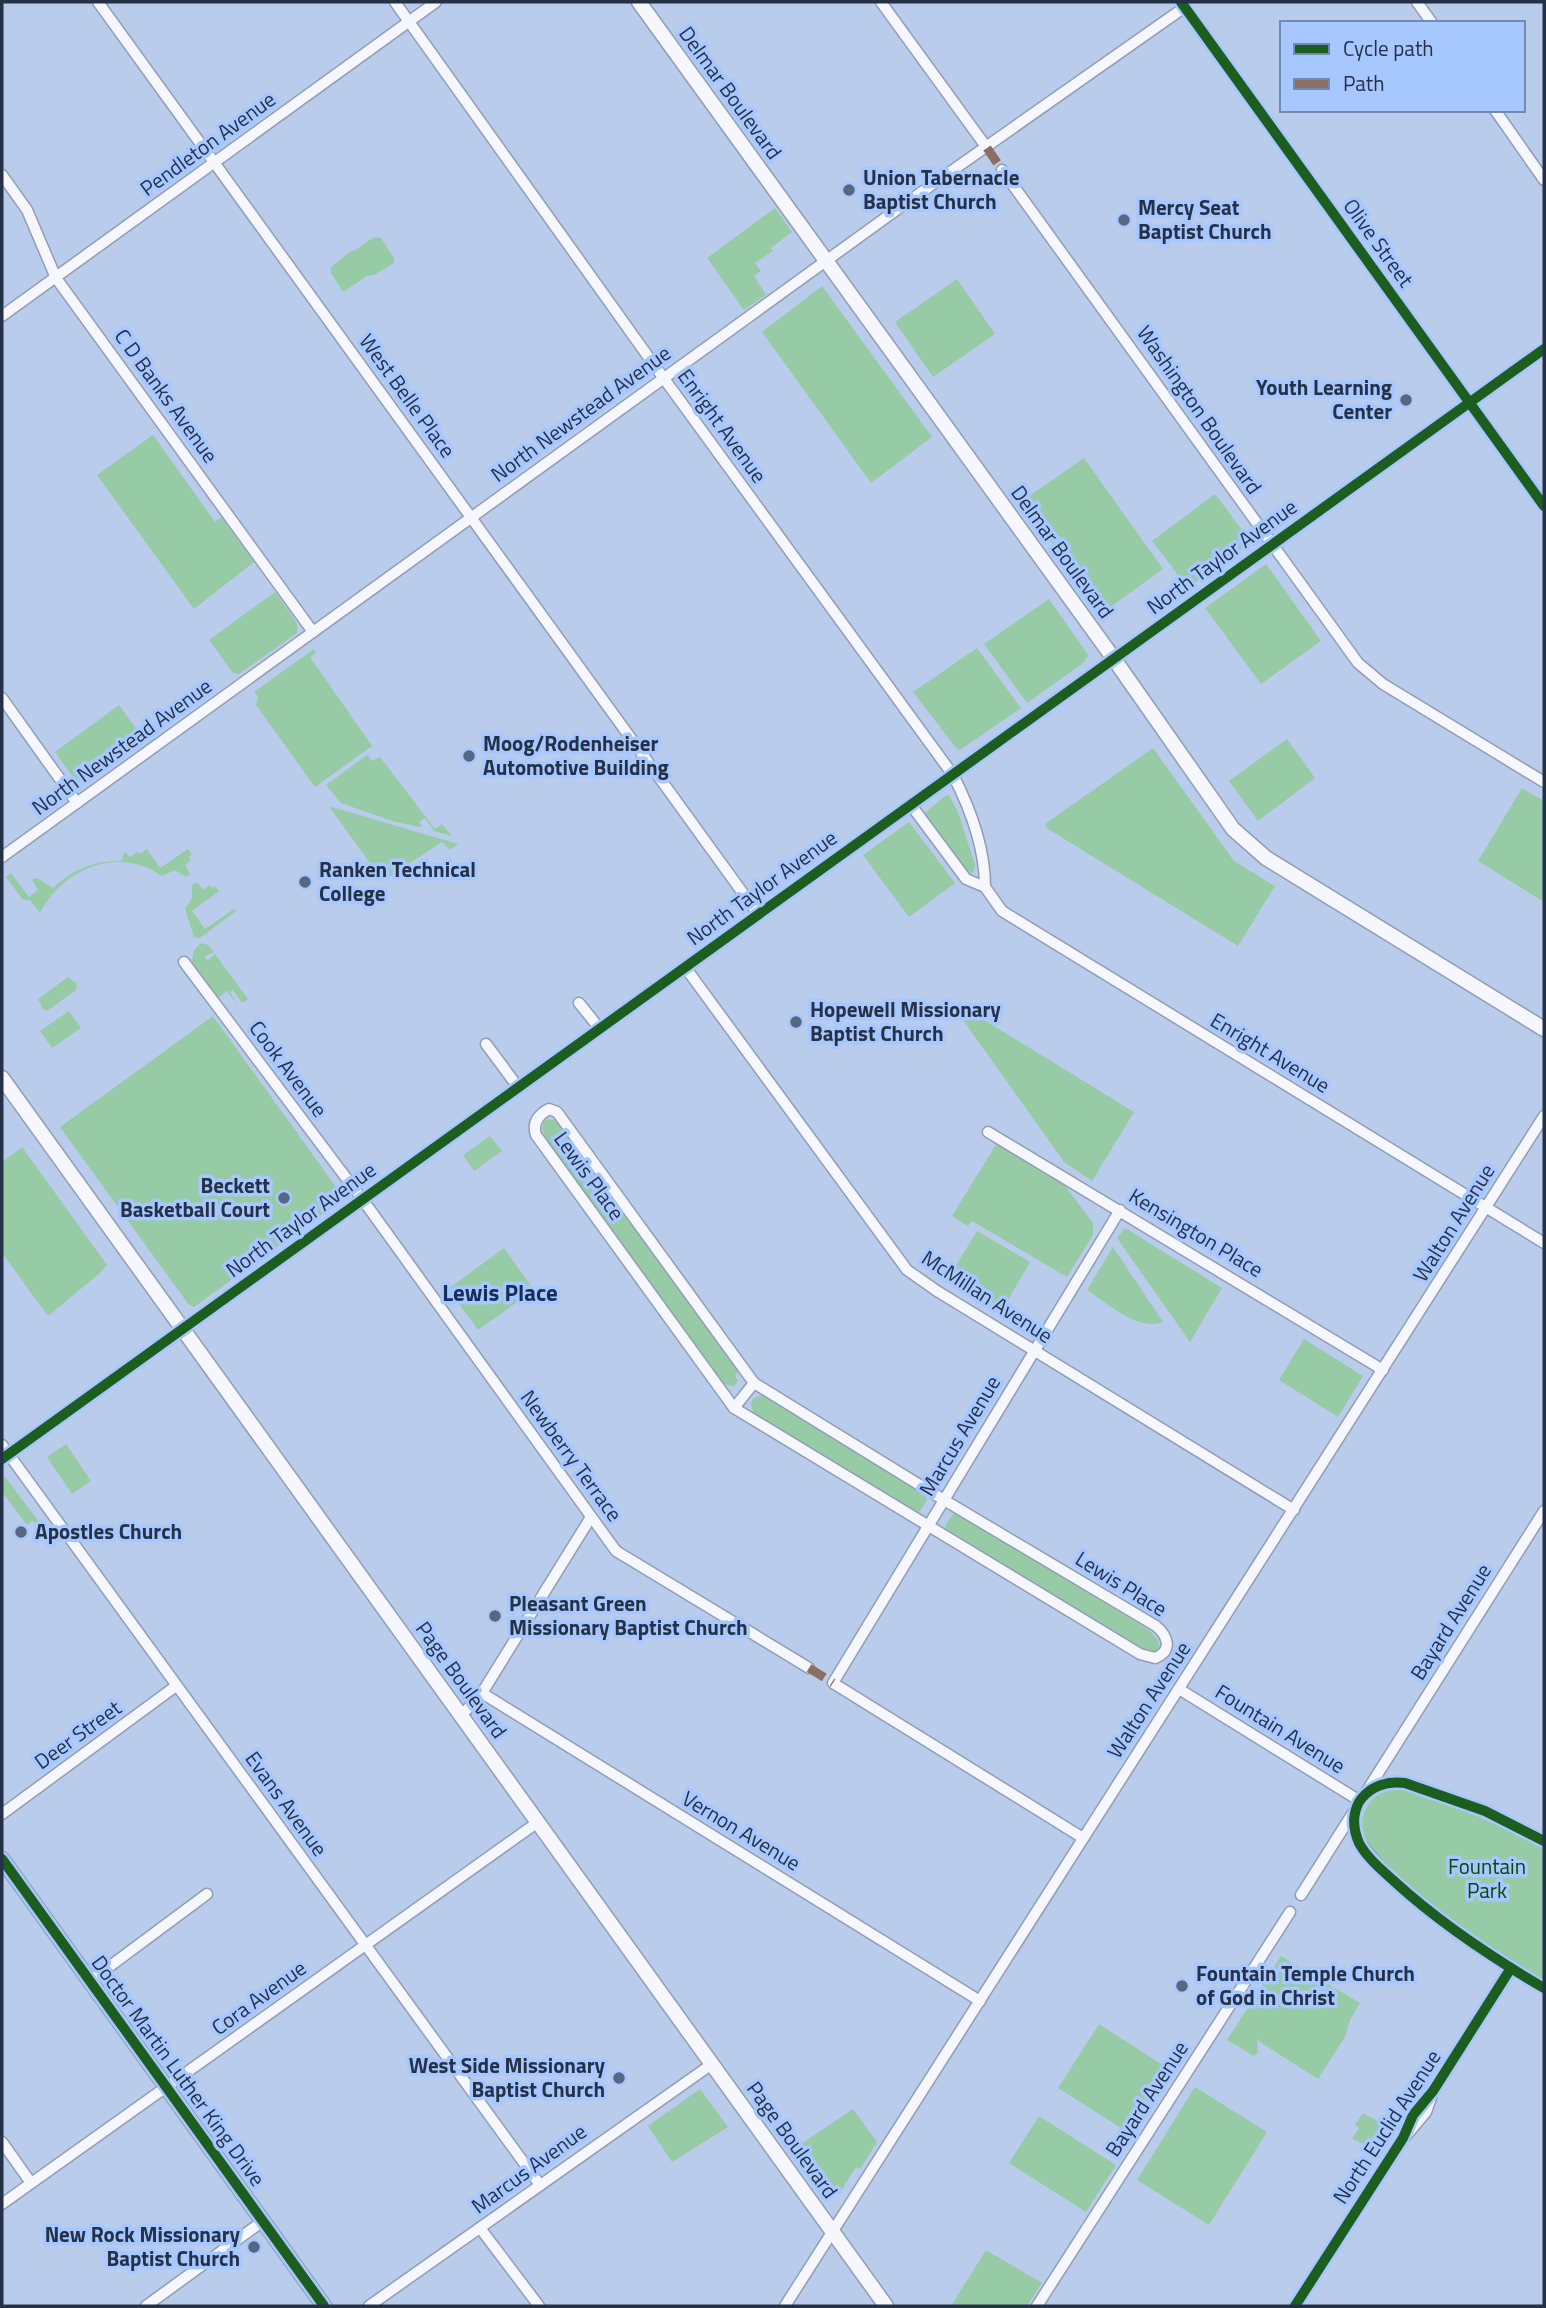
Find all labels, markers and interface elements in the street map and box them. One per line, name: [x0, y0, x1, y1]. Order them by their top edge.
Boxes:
street label: Delmar Boulevard: [671, 19, 790, 166]
legend: [1280, 21, 1525, 112]
text: Cycle path: [1343, 32, 1434, 64]
text: Path: [1343, 67, 1385, 99]
street label: Pendleton Avenue: [133, 83, 282, 203]
place label: Union Tabernacle Baptist Church: [863, 161, 1019, 217]
marker: Union Tabernacle Baptist Church: [841, 182, 857, 198]
place label: Mercy Seat Baptist Church: [1138, 191, 1272, 247]
street label: Olive Street: [1336, 192, 1422, 294]
marker: Mercy Seat Baptist Church: [1116, 212, 1132, 228]
street label: Washington Boulevard: [1129, 318, 1270, 500]
street label: C D Banks Avenue: [107, 322, 227, 469]
street label: West Belle Place: [352, 327, 464, 464]
street label: North Newstead Avenue: [484, 337, 677, 490]
street label: Enright Avenue: [670, 362, 775, 489]
place label: Youth Learning Center: [1256, 371, 1392, 427]
marker: Youth Learning Center: [1398, 392, 1414, 408]
street label: Delmar Boulevard: [1003, 478, 1122, 625]
street label: North Taylor Avenue: [1140, 491, 1303, 622]
street label: North Newstead Avenue: [25, 670, 218, 823]
place label: Moog/Rodenheiser Automotive Building: [483, 727, 669, 783]
marker: Moog/Rodenheiser Automotive Building: [461, 748, 477, 764]
street label: North Taylor Avenue: [680, 822, 843, 953]
place label: Ranken Technical College: [319, 853, 476, 909]
marker: Ranken Technical College: [297, 874, 313, 890]
place label: Hopewell Missionary Baptist Church: [810, 993, 1001, 1049]
street label: Enright Avenue: [1205, 1004, 1336, 1100]
street label: Cook Avenue: [242, 1013, 336, 1123]
marker: Hopewell Missionary Baptist Church: [788, 1014, 804, 1030]
street label: Lewis Place: [547, 1124, 633, 1226]
street label: North Taylor Avenue: [219, 1154, 382, 1285]
street label: Walton Avenue: [1404, 1157, 1502, 1288]
place label: Beckett Basketball Court: [120, 1169, 270, 1225]
street label: Kensington Place: [1123, 1179, 1270, 1285]
marker: Beckett Basketball Court: [276, 1190, 292, 1206]
street label: McMillan Avenue: [916, 1242, 1059, 1351]
district label: Lewis Place: [442, 1275, 558, 1310]
street label: Marcus Avenue: [911, 1369, 1008, 1502]
street label: Newberry Terrace: [513, 1383, 631, 1528]
place label: Apostles Church: [35, 1515, 182, 1547]
marker: Apostles Church: [13, 1524, 29, 1540]
street label: Lewis Place: [1069, 1542, 1174, 1624]
street label: Bayard Avenue: [1402, 1557, 1499, 1686]
place label: Pleasant Green Missionary Baptist Church: [509, 1587, 748, 1643]
marker: Pleasant Green Missionary Baptist Church: [487, 1608, 503, 1624]
street label: Page Boulevard: [408, 1614, 515, 1745]
street label: Walton Avenue: [1098, 1635, 1198, 1764]
street label: Fountain Avenue: [1209, 1675, 1352, 1781]
street label: Deer Street: [27, 1691, 128, 1777]
street label: Evans Avenue: [238, 1744, 336, 1863]
street label: Vernon Avenue: [676, 1782, 807, 1878]
park label: Fountain Park: [1448, 1850, 1526, 1906]
street label: Doctor Martin Luther King Drive: [84, 1948, 274, 2193]
street label: Cora Avenue: [204, 1952, 312, 2043]
place label: Fountain Temple Church of God in Christ: [1196, 1957, 1415, 2013]
marker: Fountain Temple Church of God in Christ: [1174, 1978, 1190, 1994]
street label: Bayard Avenue: [1097, 2034, 1196, 2163]
street label: North Euclid Avenue: [1324, 2043, 1448, 2210]
place label: West Side Missionary Baptist Church: [409, 2049, 605, 2105]
marker: West Side Missionary Baptist Church: [611, 2070, 627, 2086]
street label: Page Boulevard: [739, 2074, 846, 2205]
street label: Marcus Avenue: [464, 2115, 593, 2221]
place label: New Rock Missionary Baptist Church: [45, 2218, 240, 2274]
marker: New Rock Missionary Baptist Church: [246, 2239, 262, 2255]

